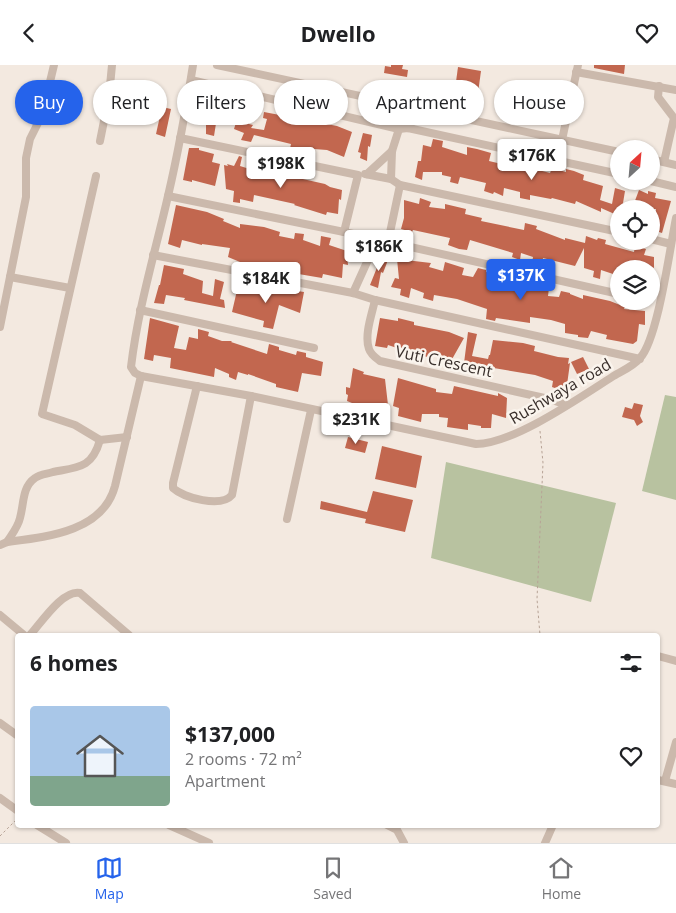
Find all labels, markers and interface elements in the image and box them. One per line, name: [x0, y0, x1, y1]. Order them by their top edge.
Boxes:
text: Dwello: [300, 18, 376, 48]
icon: back: [15, 19, 43, 47]
icon: heart: [633, 19, 661, 47]
chip: Buy: [15, 80, 83, 125]
chip: Rent: [93, 80, 167, 125]
chip: Filters: [177, 80, 264, 125]
chip: New: [274, 80, 348, 125]
chip: Apartment: [358, 80, 484, 125]
chip: House: [494, 80, 584, 125]
pin: $176K: [497, 139, 567, 181]
north arrow: [610, 140, 660, 190]
map controls: [610, 140, 660, 310]
text: $176K: [508, 144, 556, 166]
pin: $198K: [246, 147, 316, 189]
text: $198K: [257, 152, 305, 174]
button: locate: [610, 200, 660, 250]
pin: $186K: [344, 229, 414, 272]
text: $186K: [355, 235, 403, 257]
pin: $137K: [486, 259, 556, 301]
button: layers: [610, 260, 660, 310]
pin: $184K: [231, 261, 301, 304]
text: $137K: [497, 264, 545, 286]
text: $184K: [242, 267, 290, 289]
street label: Vuti Crescent: [393, 340, 495, 382]
street label: Rushwaya road: [505, 353, 615, 429]
pin: $231K: [321, 403, 391, 445]
text: $231K: [332, 408, 380, 430]
text: 6 homes: [30, 649, 118, 677]
icon: filters: [617, 649, 645, 677]
text: $137,000: [185, 720, 275, 748]
icon: home: [70, 726, 130, 786]
icon: heart: [617, 742, 645, 770]
text: 2 rooms · 72 m²: [185, 748, 302, 770]
text: Apartment: [185, 770, 265, 792]
tab: Map: [95, 854, 124, 903]
tab: Saved: [313, 854, 352, 903]
tab: Home: [542, 854, 581, 903]

